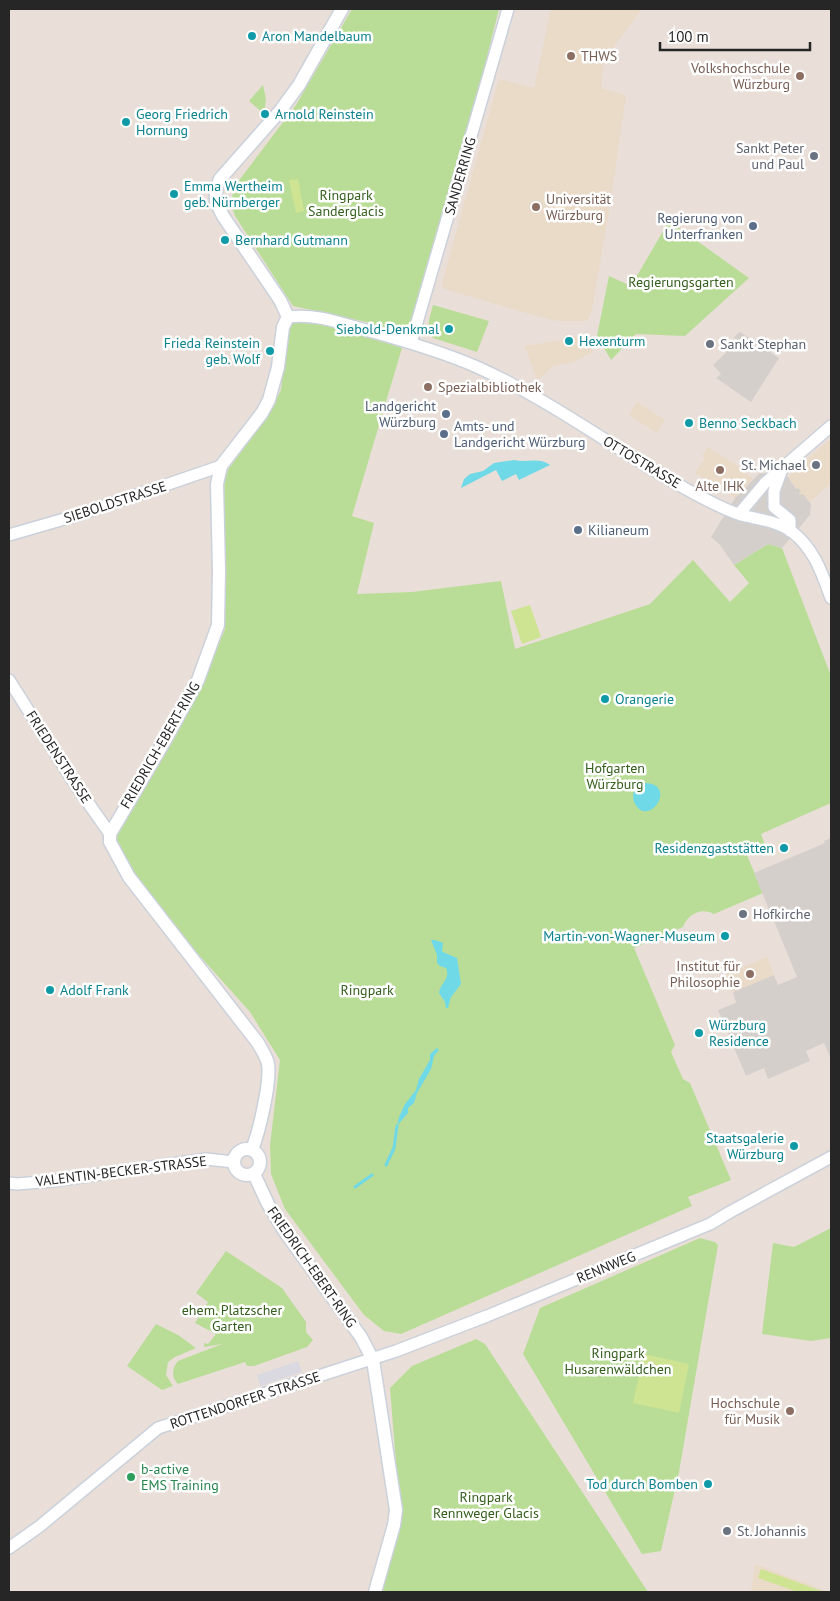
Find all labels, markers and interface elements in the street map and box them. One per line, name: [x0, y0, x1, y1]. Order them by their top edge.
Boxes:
scale bar: [660, 20, 810, 52]
place label: Aron Mandelbaum: [262, 27, 372, 45]
text: 100 m: [668, 27, 709, 46]
marker: Aron Mandelbaum: [246, 30, 258, 42]
place label: THWS: [581, 47, 617, 65]
marker: THWS: [565, 50, 577, 62]
place label: Volkshochschule Würzburg: [690, 59, 790, 93]
marker: Volkshochschule Würzburg: [794, 70, 806, 82]
place label: Georg Friedrich Hornung: [136, 105, 228, 139]
place label: Arnold Reinstein: [275, 105, 374, 123]
marker: Arnold Reinstein: [259, 108, 271, 120]
marker: Georg Friedrich Hornung: [120, 116, 132, 128]
street label: SANDERRING: [440, 135, 480, 217]
place label: Sankt Peter und Paul: [736, 139, 804, 173]
marker: Sankt Peter und Paul: [808, 150, 820, 162]
place label: Emma Wertheim geb. Nürnberger: [184, 177, 283, 211]
park label: Ringpark Sanderglacis: [308, 186, 384, 220]
marker: Emma Wertheim geb. Nürnberger: [168, 188, 180, 200]
place label: Universität Würzburg: [546, 190, 611, 224]
marker: Universität Würzburg: [530, 201, 542, 213]
place label: Regierung von Unterfranken: [657, 209, 743, 243]
marker: Regierung von Unterfranken: [747, 220, 759, 232]
place label: Bernhard Gutmann: [235, 231, 348, 249]
marker: Bernhard Gutmann: [219, 234, 231, 246]
park label: Regierungsgarten: [628, 273, 734, 291]
place label: Siebold-Denkmal: [336, 320, 439, 338]
marker: Siebold-Denkmal: [443, 323, 455, 335]
place label: Hexenturm: [579, 332, 645, 350]
place label: Frieda Reinstein geb. Wolf: [164, 334, 261, 368]
marker: Hexenturm: [563, 335, 575, 347]
place label: Sankt Stephan: [720, 335, 806, 353]
marker: Sankt Stephan: [704, 338, 716, 350]
marker: Frieda Reinstein geb. Wolf: [264, 345, 276, 357]
place label: Spezialbibliothek: [438, 378, 542, 396]
marker: Spezialbibliothek: [422, 381, 434, 393]
place label: Landgericht Würzburg: [365, 397, 436, 431]
marker: Landgericht Würzburg: [440, 408, 452, 420]
place label: Benno Seckbach: [699, 414, 797, 432]
place label: Amts- und Landgericht Würzburg: [454, 417, 586, 451]
marker: Benno Seckbach: [683, 417, 695, 429]
marker: Amts- und Landgericht Würzburg: [438, 428, 450, 440]
street label: OTTOSTRASSE: [600, 432, 684, 492]
place label: St. Michael: [741, 456, 806, 474]
marker: St. Michael: [810, 459, 822, 471]
marker: Alte IHK: [714, 464, 726, 476]
street label: SIEBOLDSTRASSE: [61, 477, 169, 527]
place label: Alte IHK: [695, 477, 745, 495]
place label: Kilianeum: [588, 521, 649, 539]
marker: Kilianeum: [572, 524, 584, 536]
street label: FRIEDRICH-EBERT-RING: [116, 678, 204, 812]
place label: Orangerie: [615, 690, 674, 708]
marker: Orangerie: [599, 693, 611, 705]
street label: FRIEDENSTRASSE: [22, 707, 96, 807]
park label: Hofgarten Würzburg: [585, 759, 645, 793]
place label: Residenzgaststätten: [654, 839, 774, 857]
marker: Residenzgaststätten: [778, 842, 790, 854]
place label: Hofkirche: [753, 905, 811, 923]
marker: Hofkirche: [737, 908, 749, 920]
place label: Martin-von-Wagner-Museum: [543, 927, 715, 945]
marker: Martin-von-Wagner-Museum: [719, 930, 731, 942]
place label: Institut für Philosophie: [670, 957, 740, 991]
marker: Institut für Philosophie: [744, 968, 756, 980]
place label: Adolf Frank: [60, 981, 129, 999]
park label: Ringpark: [340, 981, 394, 999]
marker: Adolf Frank: [44, 984, 56, 996]
place label: Würzburg Residence: [709, 1016, 769, 1050]
marker: Würzburg Residence: [693, 1027, 705, 1039]
place label: Staatsgalerie Würzburg: [706, 1129, 784, 1163]
marker: Staatsgalerie Würzburg: [788, 1140, 800, 1152]
street label: VALENTIN-BECKER-STRASSE: [33, 1152, 208, 1191]
street label: FRIEDRICH-EBERT-RING: [263, 1203, 361, 1331]
street label: RENNWEG: [574, 1247, 638, 1287]
park label: ehem. Platzscher Garten: [182, 1301, 282, 1335]
park label: Ringpark Husarenwäldchen: [565, 1344, 671, 1378]
street label: ROTTENDORFER STRASSE: [168, 1367, 322, 1433]
place label: Hochschule für Musik: [711, 1394, 780, 1428]
marker: Hochschule für Musik: [784, 1405, 796, 1417]
place label: b-active EMS Training: [141, 1460, 219, 1494]
marker: b-active EMS Training: [125, 1471, 137, 1483]
place label: Tod durch Bomben: [586, 1475, 698, 1493]
marker: Tod durch Bomben: [702, 1478, 714, 1490]
park label: Ringpark Rennweger Glacis: [433, 1488, 539, 1522]
place label: St. Johannis: [737, 1522, 806, 1540]
marker: St. Johannis: [721, 1525, 733, 1537]

